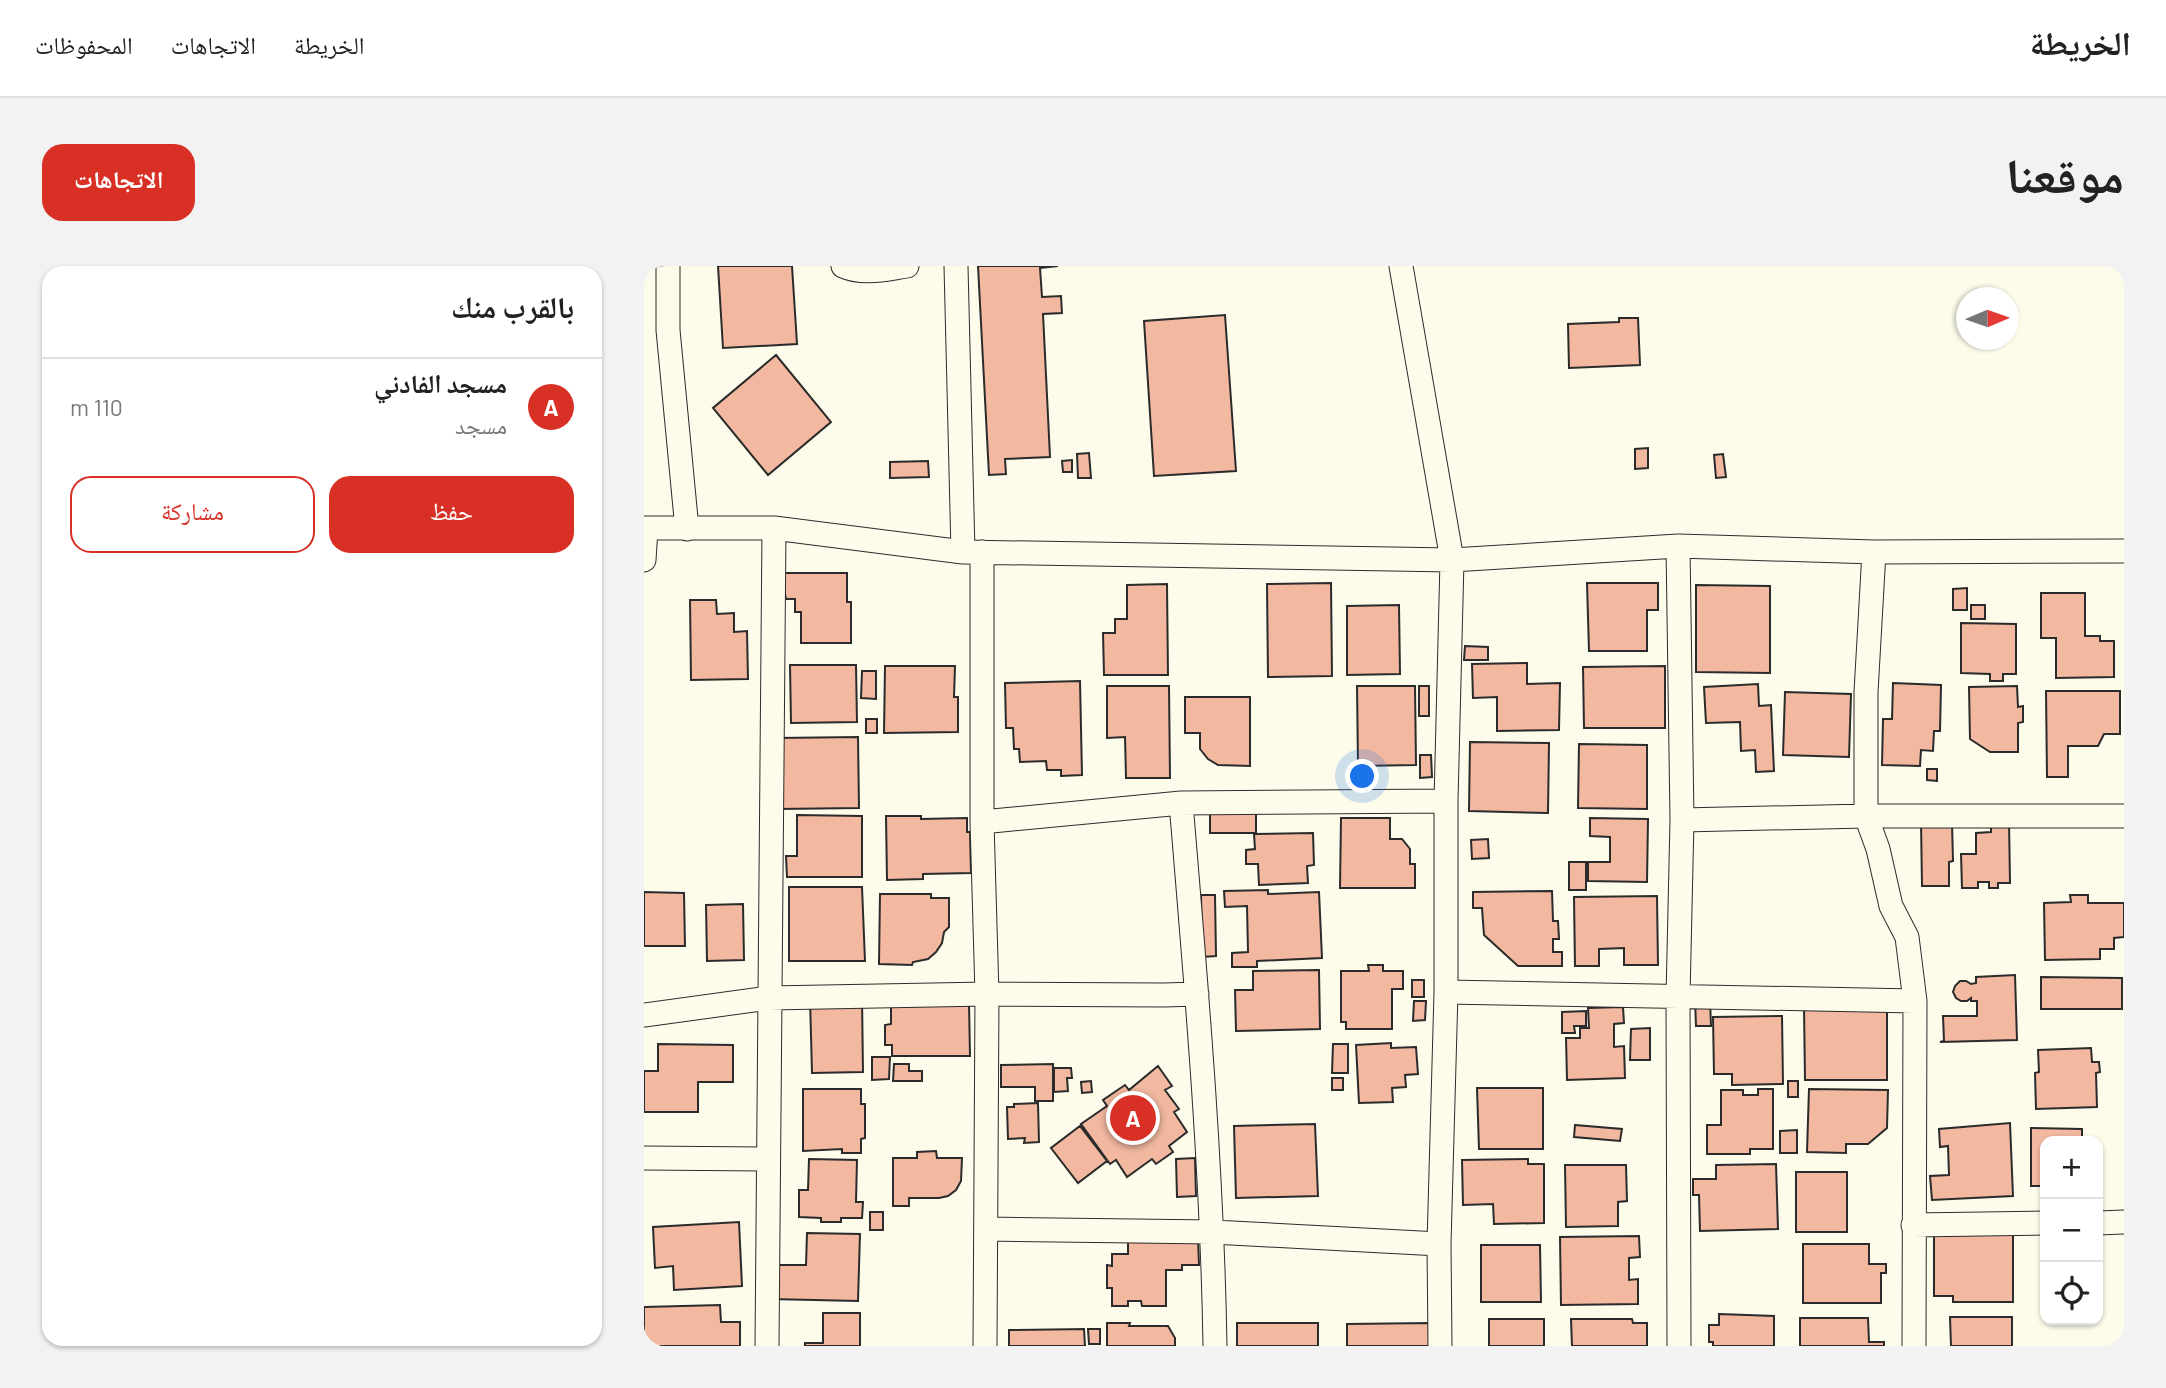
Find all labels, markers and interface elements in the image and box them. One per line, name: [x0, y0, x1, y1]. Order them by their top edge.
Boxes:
text: الخريطة: [2030, 22, 2131, 62]
text: المحفوظات: [35, 30, 133, 59]
text: الاتجاهات: [171, 30, 256, 59]
text: الخريطة: [294, 30, 365, 59]
button: الاتجاهات: [42, 144, 195, 221]
text: موقعنا: [2006, 144, 2124, 203]
north arrow: [1956, 287, 2019, 350]
text: بالقرب منك: [451, 288, 574, 324]
text: مسجد الفادني: [374, 367, 507, 398]
text: 110 m: [70, 393, 123, 421]
text: A: [543, 393, 559, 421]
text: مسجد: [455, 411, 507, 439]
button: مشاركة: [70, 476, 315, 553]
button: حفظ: [329, 476, 574, 553]
your location: [1345, 759, 1379, 793]
pin: A: [1110, 1092, 1156, 1144]
map controls: [2040, 1136, 2103, 1325]
button: +: [2040, 1136, 2103, 1199]
button: −: [2040, 1199, 2103, 1262]
button: locate: [2040, 1262, 2103, 1325]

